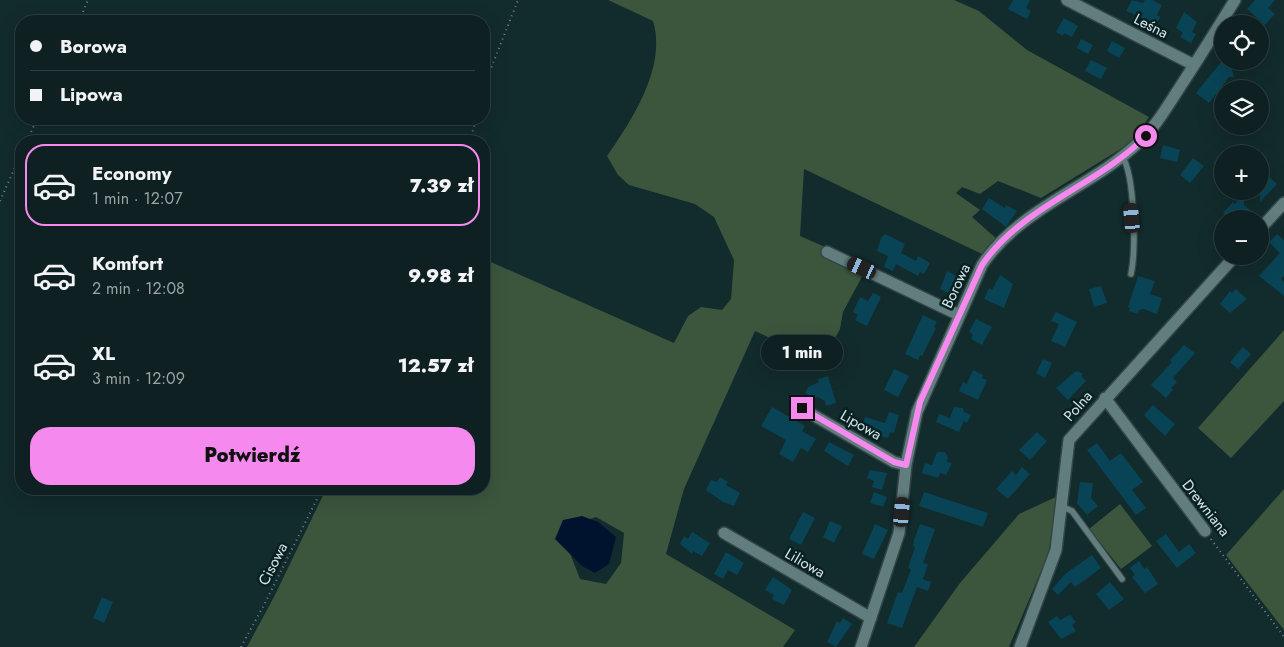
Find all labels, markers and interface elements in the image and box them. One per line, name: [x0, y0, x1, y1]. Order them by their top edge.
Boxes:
street label: Leśna: [1130, 8, 1172, 44]
map controls: [1214, 15, 1269, 265]
button: locate: [1214, 15, 1269, 70]
text: Borowa: [60, 33, 127, 60]
button: layers: [1214, 80, 1269, 135]
text: Lipowa: [60, 81, 123, 108]
route start: [1135, 125, 1157, 147]
button: +: [1214, 145, 1269, 200]
text: Economy: [92, 160, 172, 187]
icon: car: [32, 163, 77, 208]
text: 7.39 zł: [410, 172, 473, 199]
text: 1 min · 12:07: [92, 187, 183, 210]
car: [1123, 202, 1140, 234]
button: −: [1214, 210, 1269, 265]
text: Komfort: [92, 250, 163, 277]
icon: car: [32, 253, 77, 298]
car: [845, 255, 878, 281]
street label: Borowa: [936, 260, 976, 312]
text: 9.98 zł: [408, 262, 473, 289]
text: 2 min · 12:08: [92, 277, 185, 300]
callout: 1 min: [761, 336, 843, 370]
text: XL: [92, 340, 115, 367]
text: 1 min: [782, 341, 822, 364]
icon: car: [32, 343, 77, 388]
text: 12.57 zł: [398, 352, 473, 379]
text: 3 min · 12:09: [92, 367, 185, 390]
street label: Polna: [1058, 386, 1098, 426]
route end: [791, 397, 813, 419]
street label: Lipowa: [836, 404, 886, 446]
button: Potwierdź: [30, 427, 475, 485]
street label: Drewniana: [1177, 475, 1235, 541]
car: [893, 496, 910, 528]
street label: Cisowa: [253, 539, 293, 589]
street label: Liliowa: [781, 543, 829, 583]

